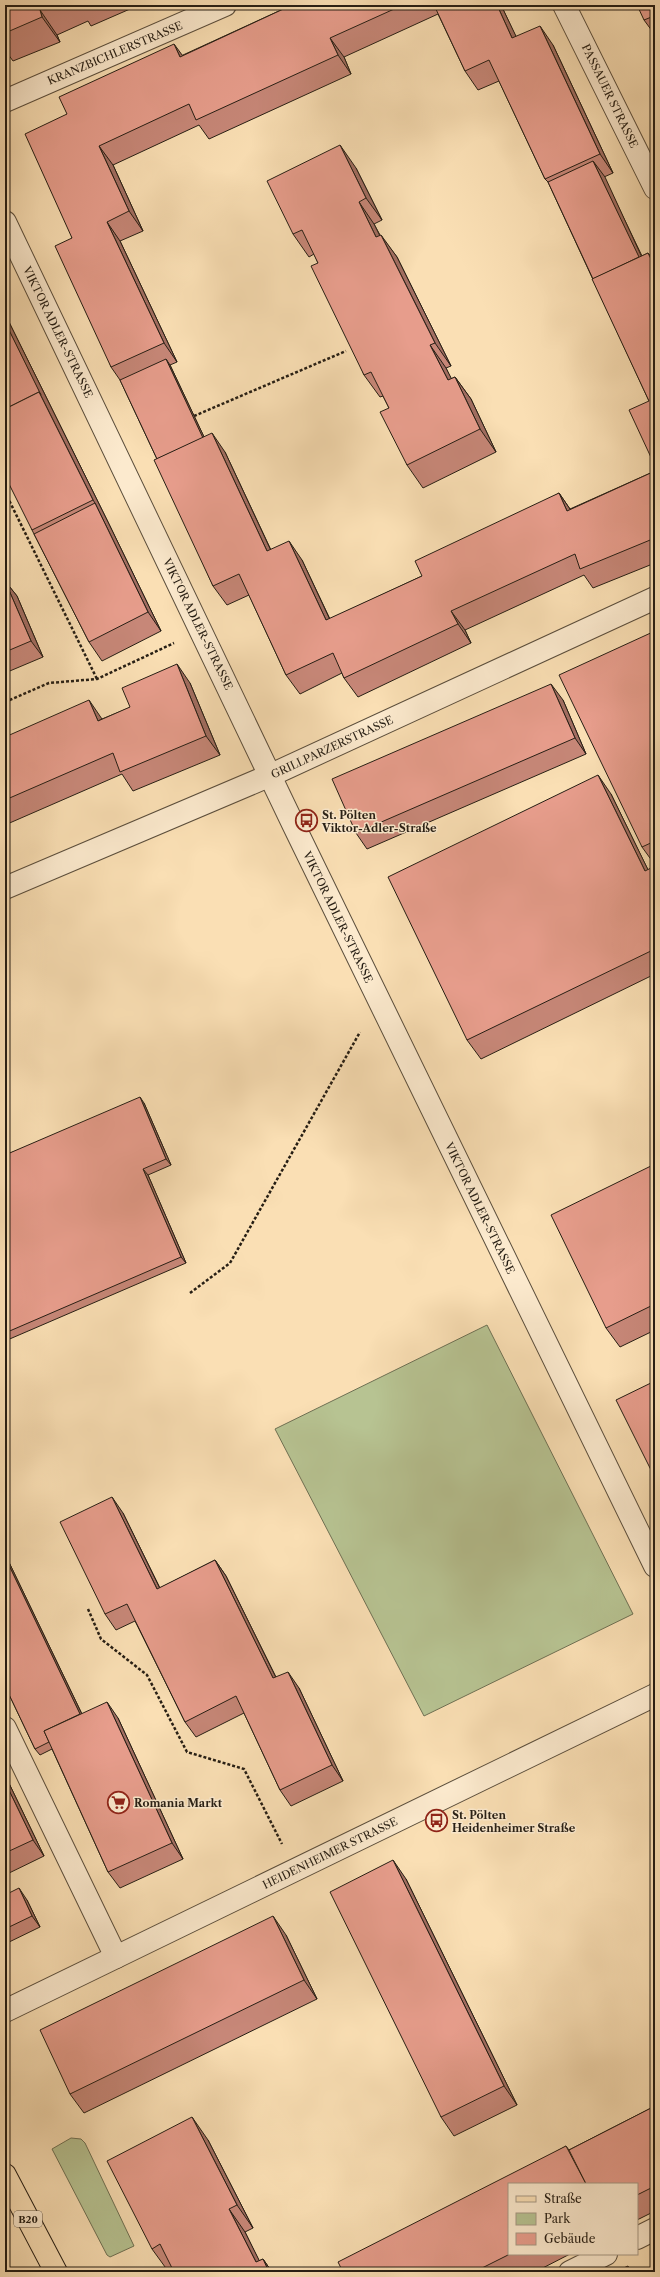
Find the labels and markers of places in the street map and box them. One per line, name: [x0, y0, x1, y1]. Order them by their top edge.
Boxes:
bus stop icon: St. Pölten Viktor-Adler-Straße: [294, 808, 320, 834]
place label: St. Pölten Viktor-Adler-Straße: [321, 808, 437, 835]
supermarket icon: Romania Markt: [106, 1790, 132, 1816]
place label: Romania Markt: [134, 1796, 223, 1810]
bus stop icon: St. Pölten Heidenheimer Straße: [423, 1808, 449, 1834]
place label: St. Pölten Heidenheimer Straße: [452, 1808, 576, 1835]

